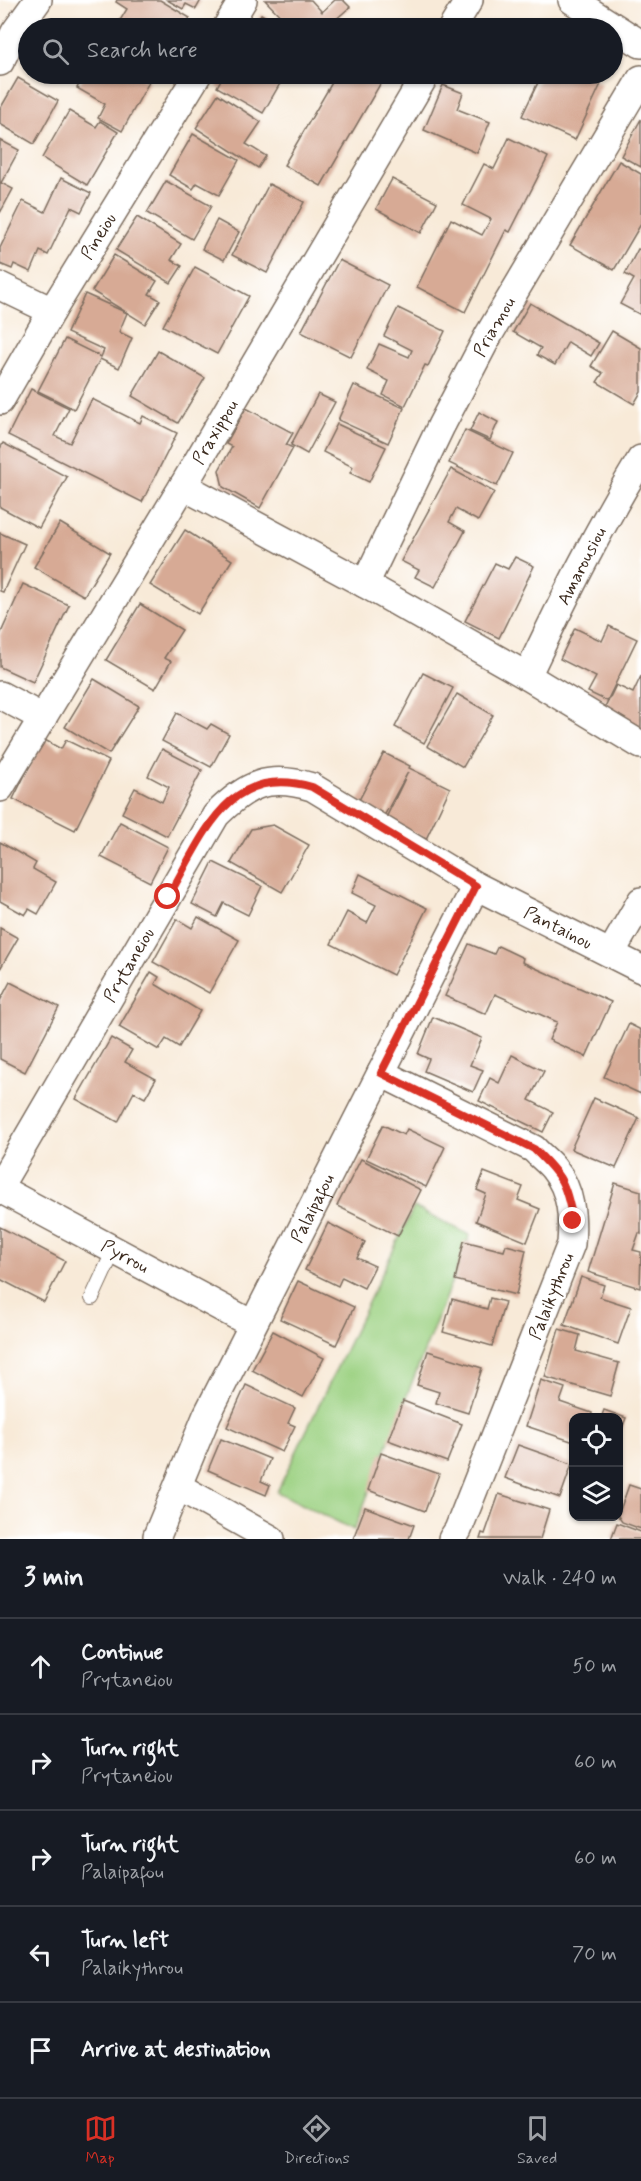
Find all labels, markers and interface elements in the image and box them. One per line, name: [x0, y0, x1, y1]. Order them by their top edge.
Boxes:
search box: [18, 18, 623, 84]
icon: search: [39, 35, 72, 68]
text: Search here: [87, 37, 198, 65]
street label: Pineiou: [76, 209, 123, 264]
street label: Priamou: [468, 293, 522, 361]
street label: Praxippou: [187, 395, 244, 469]
street label: Amarousiou: [552, 523, 613, 609]
route start: [154, 883, 180, 909]
street label: Pantainou: [519, 901, 596, 955]
street label: Prytaneiou: [98, 924, 161, 1007]
street label: Palaipafou: [285, 1170, 341, 1247]
route end: [559, 1207, 585, 1233]
street label: Pyrrou: [97, 1234, 153, 1280]
street label: Palaikythrou: [524, 1249, 580, 1343]
map controls: [569, 1413, 623, 1521]
button: locate: [569, 1413, 623, 1467]
button: layers: [569, 1467, 623, 1521]
text: 3 min: [24, 1561, 84, 1595]
text: Walk · 240 m: [503, 1565, 617, 1592]
text: Continue: [81, 1639, 163, 1667]
icon: ahead: [24, 1650, 57, 1683]
text: 50 m: [572, 1653, 617, 1680]
text: Prytaneiou: [81, 1667, 173, 1694]
text: Turn right: [81, 1735, 179, 1763]
icon: right: [24, 1746, 57, 1779]
text: 60 m: [574, 1749, 617, 1776]
text: Prytaneiou: [81, 1763, 173, 1790]
text: Turn right: [81, 1831, 179, 1859]
icon: right: [24, 1842, 57, 1875]
text: 60 m: [574, 1845, 617, 1872]
text: Palaipafou: [81, 1859, 164, 1886]
text: Turn left: [81, 1927, 169, 1955]
icon: left: [24, 1938, 57, 1971]
text: 70 m: [572, 1941, 617, 1968]
text: Palaikythrou: [81, 1955, 183, 1982]
icon: arrive: [24, 2034, 57, 2067]
text: Arrive at destination: [81, 2036, 271, 2064]
tab: Map: [84, 2112, 117, 2169]
tab: Directions: [284, 2112, 350, 2169]
tab: Saved: [517, 2112, 557, 2169]

